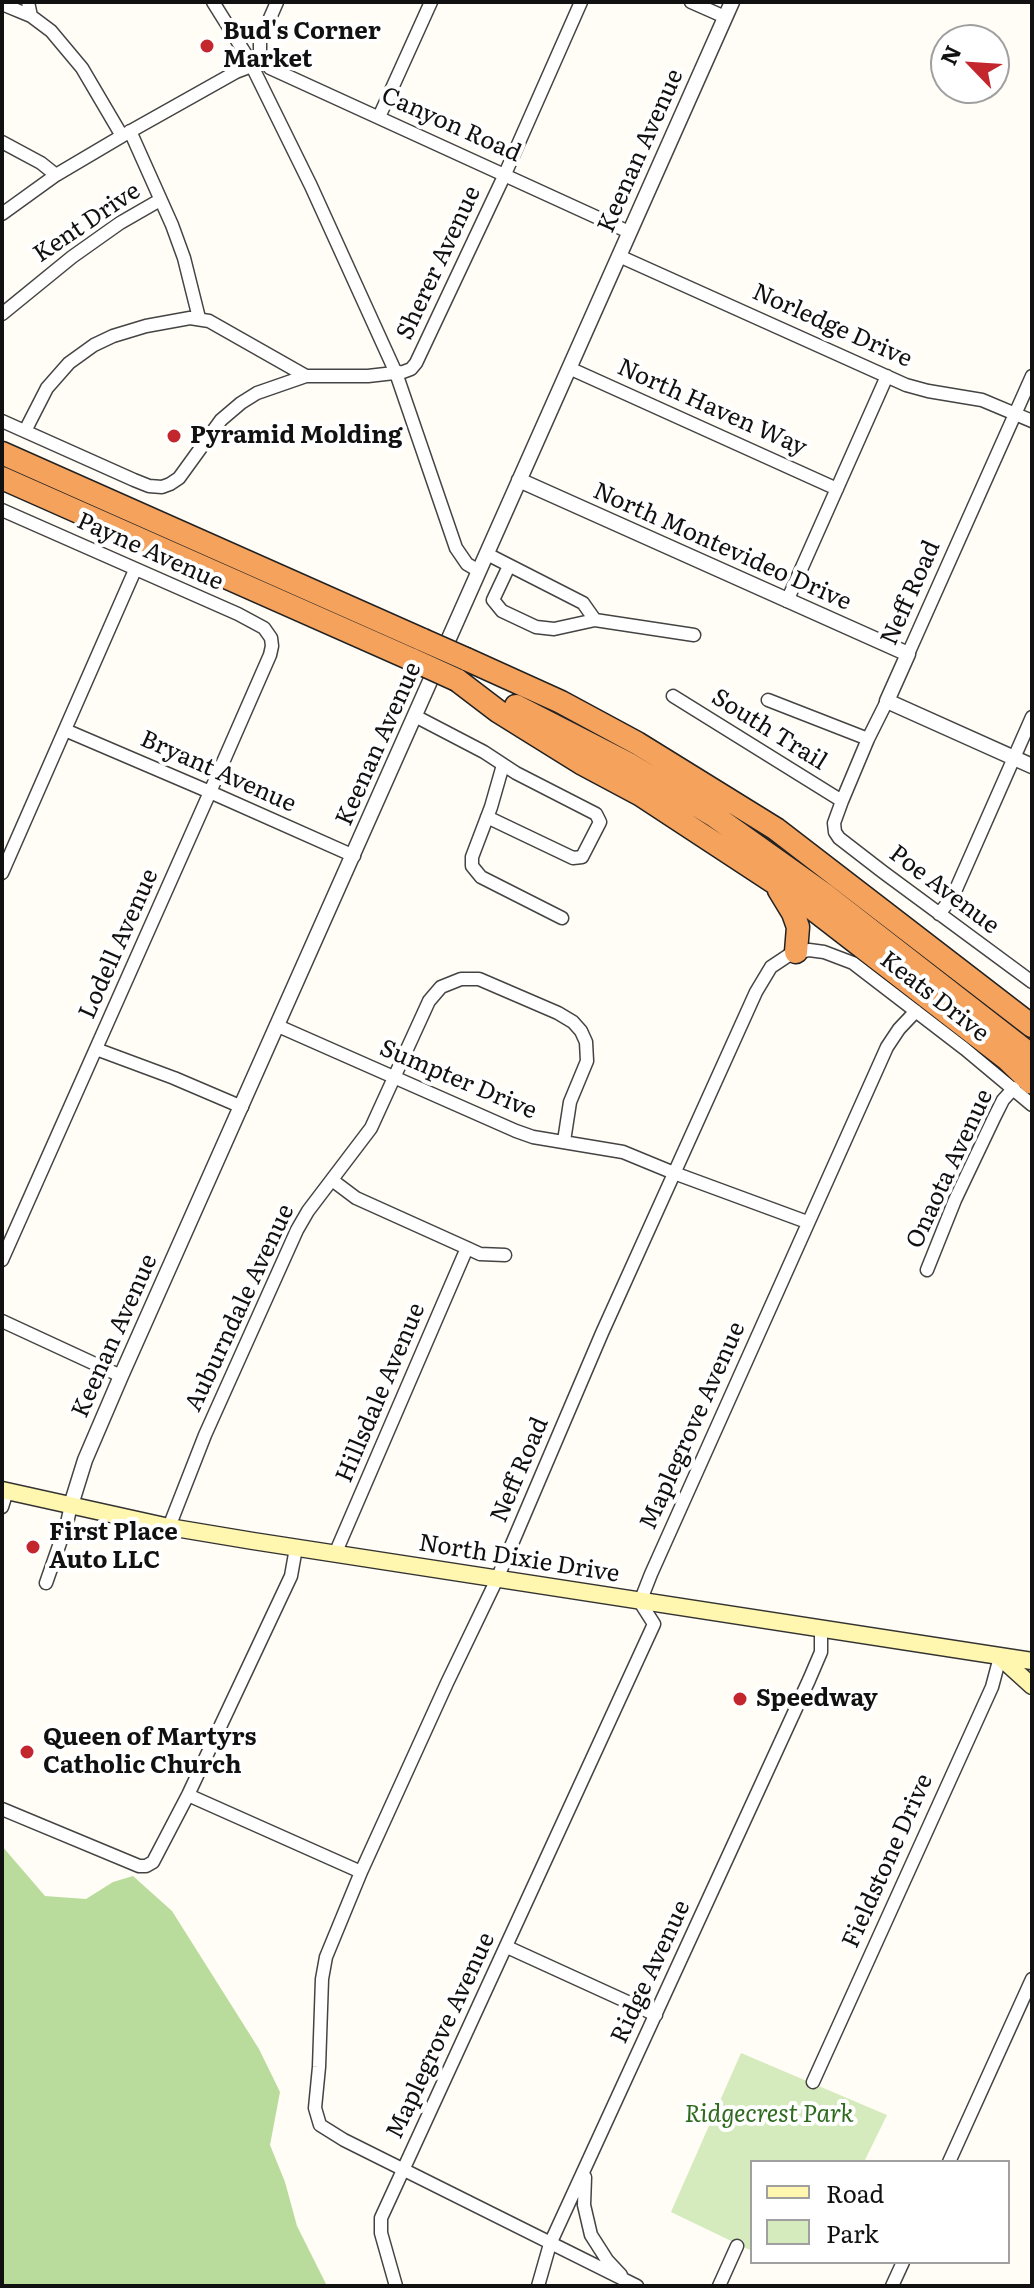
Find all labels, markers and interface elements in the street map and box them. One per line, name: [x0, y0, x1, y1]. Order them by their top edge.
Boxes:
place label: Bud's Corner Market: [223, 18, 381, 74]
north arrow: [930, 24, 1010, 104]
marker: Bud's Corner Market: [198, 37, 216, 55]
text: N: [931, 39, 968, 70]
street label: Keenan Avenue: [592, 65, 690, 237]
street label: Canyon Road: [377, 81, 525, 169]
street label: Kent Drive: [28, 177, 146, 269]
street label: Sherer Avenue: [391, 182, 487, 344]
street label: Norledge Drive: [748, 278, 916, 374]
street label: North Haven Way: [613, 353, 811, 463]
place label: Pyramid Molding: [190, 422, 403, 450]
marker: Pyramid Molding: [165, 427, 183, 445]
street label: North Montevideo Drive: [588, 477, 856, 617]
street label: Payne Avenue: [72, 507, 228, 597]
street label: Neff Road: [875, 536, 947, 650]
street label: Keenan Avenue: [330, 658, 428, 830]
street label: South Trail: [706, 683, 832, 777]
street label: Bryant Avenue: [136, 725, 300, 819]
street label: Poe Avenue: [883, 839, 1005, 941]
street label: Lodell Avenue: [73, 865, 165, 1023]
street label: Keats Drive: [874, 946, 994, 1048]
street label: Sumpter Drive: [375, 1034, 541, 1126]
street label: Onaota Avenue: [901, 1085, 999, 1253]
street label: Auburndale Avenue: [179, 1200, 301, 1416]
street label: Keenan Avenue: [66, 1250, 164, 1422]
street label: Hillsdale Avenue: [330, 1299, 432, 1487]
street label: Maplegrove Avenue: [634, 1318, 752, 1534]
street label: Neff Road: [485, 1413, 555, 1527]
place label: First Place Auto LLC: [49, 1519, 178, 1575]
street label: North Dixie Drive: [417, 1529, 621, 1589]
marker: First Place Auto LLC: [24, 1538, 42, 1556]
place label: Speedway: [756, 1685, 878, 1713]
marker: Speedway: [731, 1690, 749, 1708]
place label: Queen of Martyrs Catholic Church: [43, 1724, 256, 1780]
marker: Queen of Martyrs Catholic Church: [18, 1743, 36, 1761]
street label: Fieldstone Drive: [837, 1770, 939, 1952]
street label: Ridge Avenue: [605, 1896, 697, 2048]
street label: Maplegrove Avenue: [381, 1928, 501, 2144]
park label: Ridgecrest Park: [684, 2101, 854, 2129]
legend: [750, 2160, 1010, 2264]
text: Road: [826, 2175, 884, 2210]
text: Park: [826, 2215, 879, 2250]

